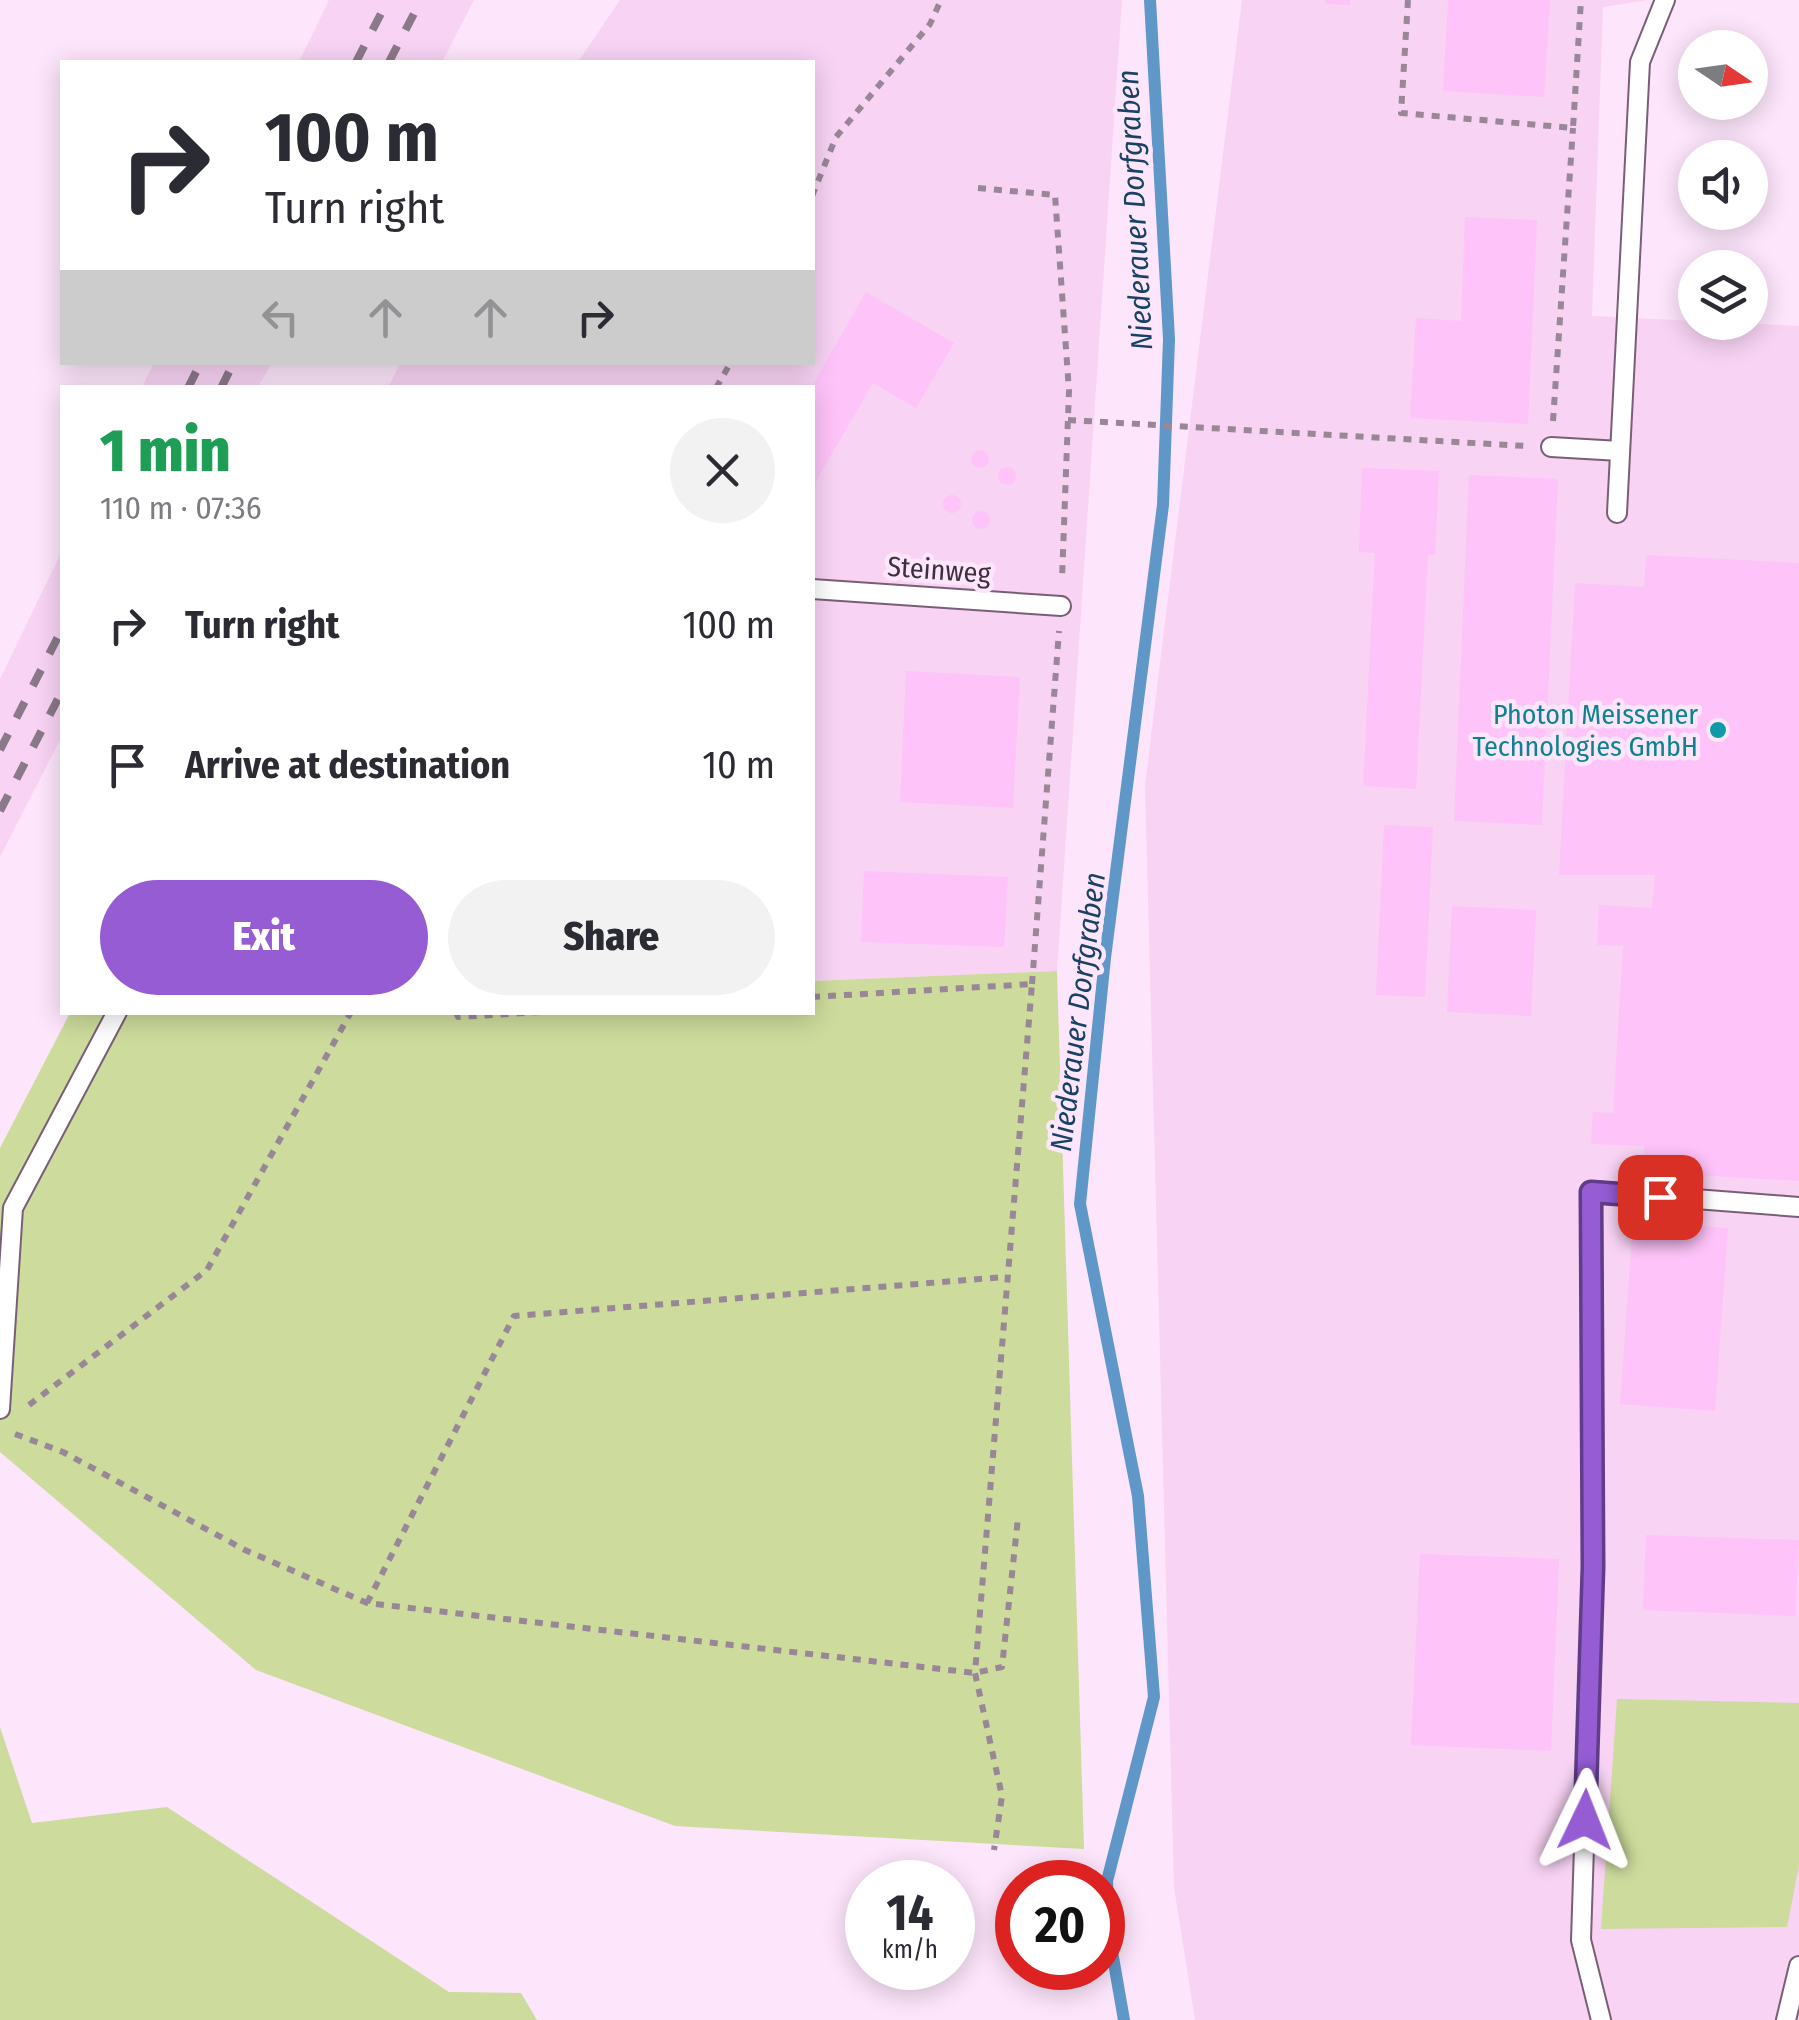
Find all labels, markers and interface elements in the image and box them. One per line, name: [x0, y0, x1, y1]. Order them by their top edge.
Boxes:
north arrow: [1678, 30, 1768, 120]
map controls: [1678, 30, 1768, 340]
water label: Niederauer Dorfgraben: [1110, 69, 1160, 351]
text: 100 m: [265, 96, 439, 180]
icon: right: [100, 100, 230, 230]
button: sound: [1678, 140, 1768, 230]
text: Turn right: [265, 181, 444, 235]
button: layers: [1678, 250, 1768, 340]
icon: left: [253, 290, 308, 345]
icon: ahead: [358, 290, 413, 345]
icon: ahead: [463, 290, 518, 345]
icon: right: [568, 290, 623, 345]
text: 1 min: [100, 415, 231, 487]
button: close: [670, 418, 775, 523]
text: 110 m · 07:36: [100, 489, 262, 527]
street label: Steinweg: [886, 550, 993, 590]
icon: right: [100, 598, 155, 653]
text: Turn right: [185, 602, 339, 648]
text: 100 m: [682, 602, 775, 648]
place label: Photon Meissener Technologies GmbH: [1473, 698, 1698, 763]
marker: Photon Meissener Technologies GmbH: [1707, 719, 1729, 741]
icon: arrive: [100, 738, 155, 793]
text: Arrive at destination: [185, 742, 510, 788]
text: 10 m: [702, 742, 775, 788]
water label: Niederauer Dorfgraben: [1043, 870, 1113, 1154]
button: Exit: [100, 880, 428, 995]
button: Share: [448, 880, 775, 995]
pin: [1618, 1155, 1703, 1240]
icon: arrive: [1633, 1170, 1688, 1225]
position arrow: [1533, 1768, 1637, 1872]
speed limit sign: 20: [995, 1860, 1125, 1990]
text: 14: [887, 1883, 933, 1943]
text: km/h: [882, 1935, 938, 1965]

